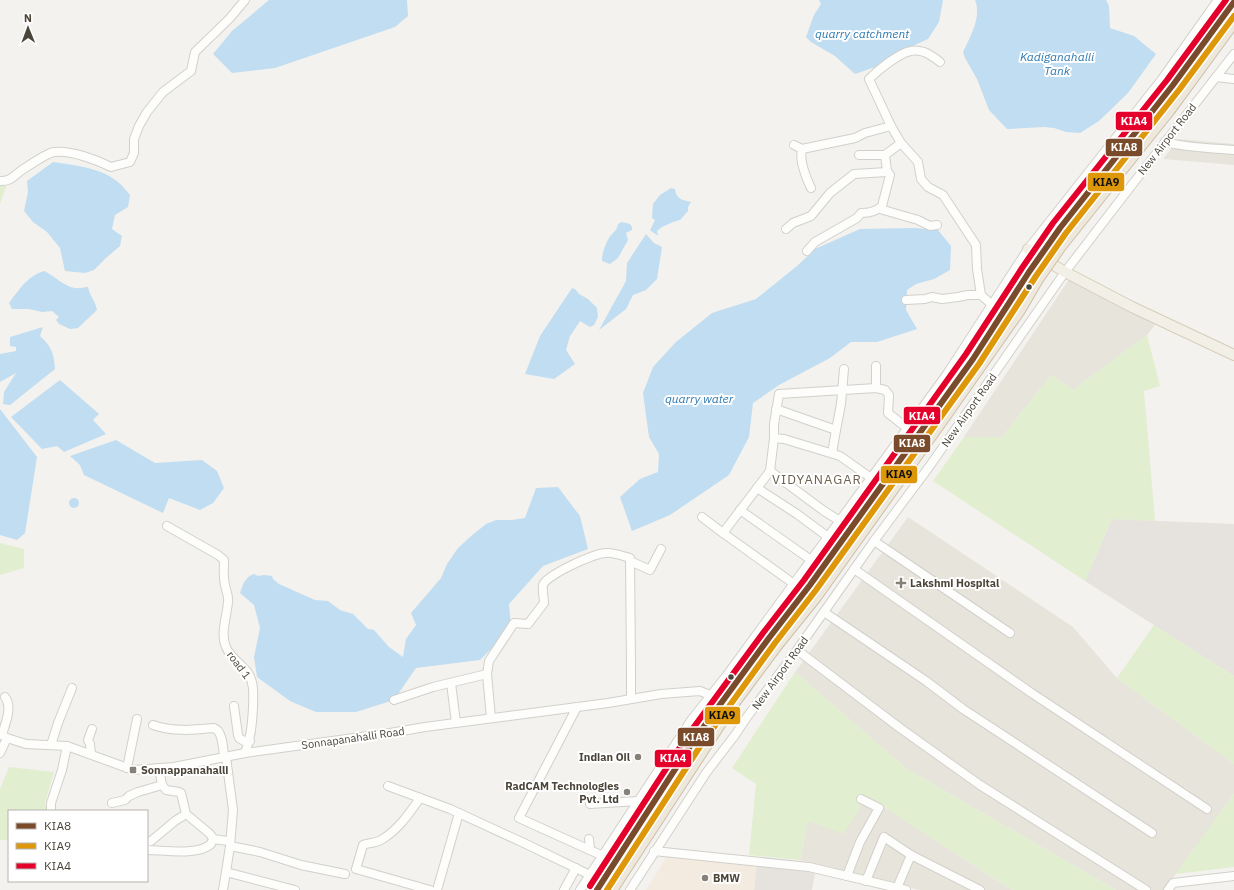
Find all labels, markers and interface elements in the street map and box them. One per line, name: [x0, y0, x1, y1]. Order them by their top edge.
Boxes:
north arrow: [8, 8, 48, 48]
text: N: [24, 11, 32, 25]
water label: quarry catchment: [815, 26, 910, 41]
water label: Kadiganahalli Tank: [1020, 49, 1095, 78]
street label: New Airport Road: [1135, 100, 1199, 178]
line badge: KIA4: [1115, 111, 1153, 131]
text: KIA4: [1121, 114, 1148, 128]
line badge: KIA8: [1105, 138, 1143, 157]
text: KIA8: [1111, 140, 1138, 154]
line badge: KIA9: [1087, 172, 1125, 192]
text: KIA9: [1093, 175, 1120, 189]
unlabelled marker: [1024, 282, 1034, 292]
street label: New Airport Road: [938, 370, 1000, 450]
water label: quarry water: [665, 391, 734, 406]
line badge: KIA4: [903, 406, 941, 425]
text: KIA4: [909, 409, 936, 423]
line badge: KIA8: [893, 434, 931, 453]
text: KIA8: [899, 436, 926, 450]
line badge: KIA9: [880, 465, 918, 484]
text: KIA9: [886, 467, 913, 481]
district label: VIDYANAGAR: [772, 471, 862, 488]
place label: Lakshmi Hospital: [910, 576, 1000, 590]
marker: Lakshmi Hospital: [895, 577, 907, 589]
street label: New Airport Road: [749, 634, 811, 712]
street label: road 1: [224, 648, 254, 682]
unlabelled marker: [726, 672, 736, 682]
line badge: KIA9: [704, 706, 741, 725]
text: KIA9: [709, 708, 736, 722]
street label: Sonnapanahalli Road: [301, 724, 405, 752]
line badge: KIA8: [677, 727, 715, 747]
text: KIA8: [683, 730, 710, 744]
line badge: KIA4: [654, 749, 692, 768]
place label: Indian Oil: [579, 750, 631, 764]
text: KIA4: [660, 751, 687, 765]
marker: Indian Oil: [633, 752, 643, 762]
place label: Sonnappanahalli: [141, 763, 228, 777]
marker: Sonnappanahalli: [128, 765, 138, 775]
place label: RadCAM Technologies Pvt. Ltd: [505, 779, 619, 806]
marker: RadCAM Technologies Pvt. Ltd: [622, 787, 632, 797]
legend: [8, 810, 148, 882]
text: KIA8: [44, 818, 71, 833]
text: KIA9: [44, 838, 71, 853]
text: KIA4: [44, 858, 71, 873]
place label: BMW: [713, 871, 740, 885]
marker: BMW: [700, 873, 710, 883]

